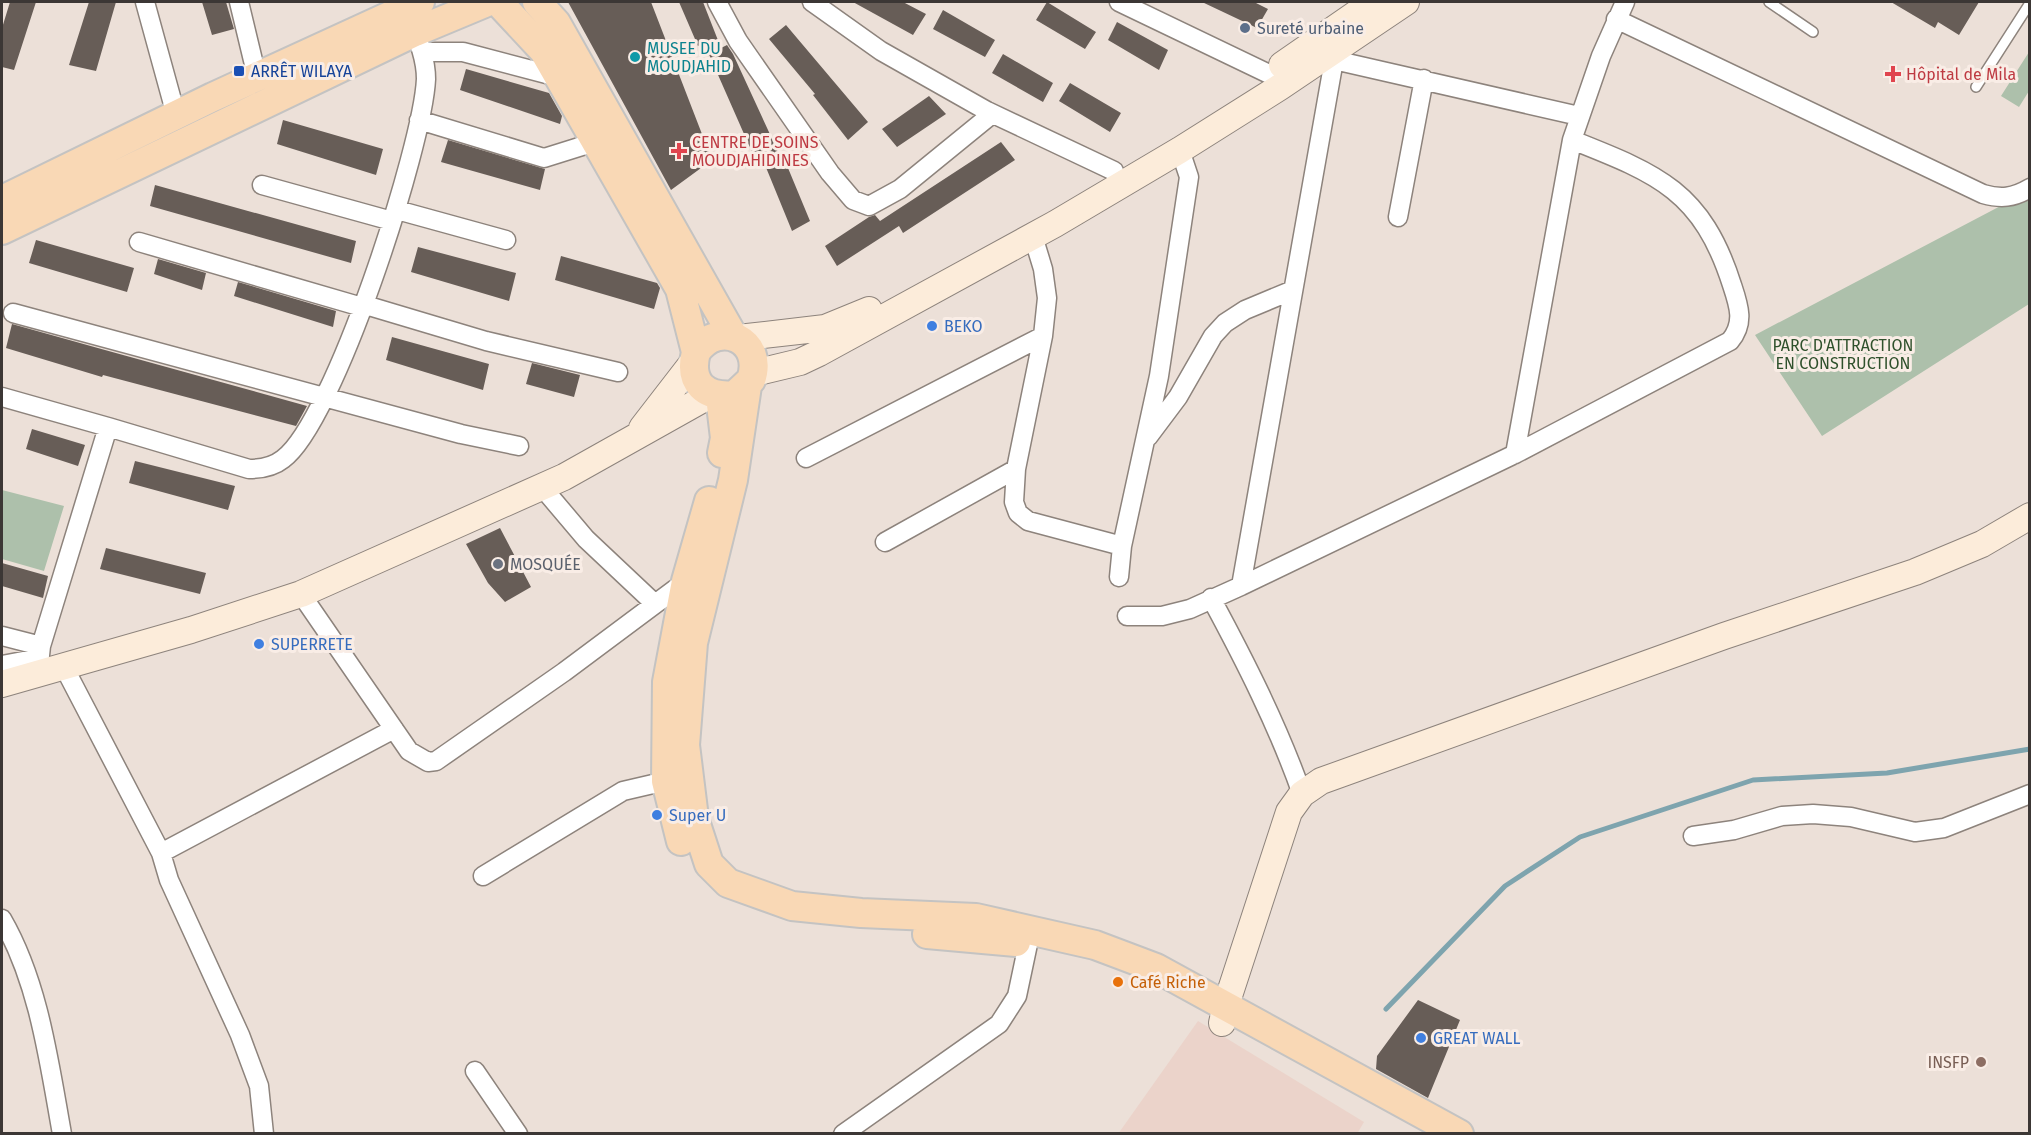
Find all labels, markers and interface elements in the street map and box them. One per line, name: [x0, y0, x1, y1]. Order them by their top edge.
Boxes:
place label: Sureté urbaine: [1257, 19, 1364, 38]
marker: Sureté urbaine: [1238, 21, 1252, 35]
place label: MUSEE DU MOUDJAHID: [647, 39, 731, 76]
marker: MUSEE DU MOUDJAHID: [628, 50, 642, 64]
place label: ARRÊT WILAYA: [251, 61, 353, 81]
marker: ARRÊT WILAYA: [232, 64, 246, 78]
marker: Hôpital de Mila: [1884, 65, 1902, 83]
place label: Hôpital de Mila: [1906, 65, 2016, 84]
place label: CENTRE DE SOINS MOUDJAHIDINES: [692, 133, 819, 170]
marker: CENTRE DE SOINS MOUDJAHIDINES: [670, 142, 688, 160]
place label: BEKO: [944, 317, 983, 336]
marker: BEKO: [925, 319, 939, 333]
park label: PARC D'ATTRACTION EN CONSTRUCTION: [1773, 336, 1913, 373]
place label: MOSQUÉE: [510, 554, 581, 574]
marker: MOSQUÉE: [491, 557, 505, 571]
place label: SUPERRETE: [271, 635, 353, 654]
marker: SUPERRETE: [252, 637, 266, 651]
place label: Super U: [669, 806, 726, 825]
marker: Super U: [650, 808, 664, 822]
place label: Café Riche: [1130, 973, 1206, 992]
marker: Café Riche: [1111, 975, 1125, 989]
place label: GREAT WALL: [1433, 1029, 1521, 1048]
marker: GREAT WALL: [1414, 1031, 1428, 1045]
place label: INSFP: [1927, 1053, 1969, 1072]
marker: INSFP: [1974, 1055, 1988, 1069]

